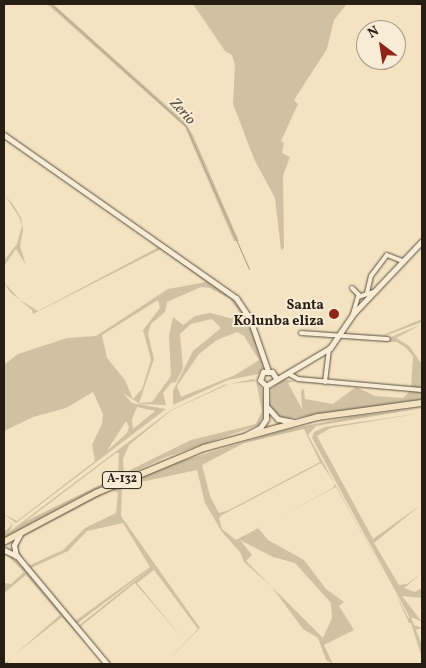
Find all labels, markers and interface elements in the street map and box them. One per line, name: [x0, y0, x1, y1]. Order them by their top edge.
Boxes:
north arrow: [356, 20, 406, 70]
text: N: [364, 22, 383, 43]
water label: Zerio: [165, 95, 199, 129]
place label: Santa Kolunba eliza: [233, 298, 324, 331]
marker: Santa Kolunba eliza: [328, 308, 340, 320]
road number: A-132: [101, 470, 143, 490]

